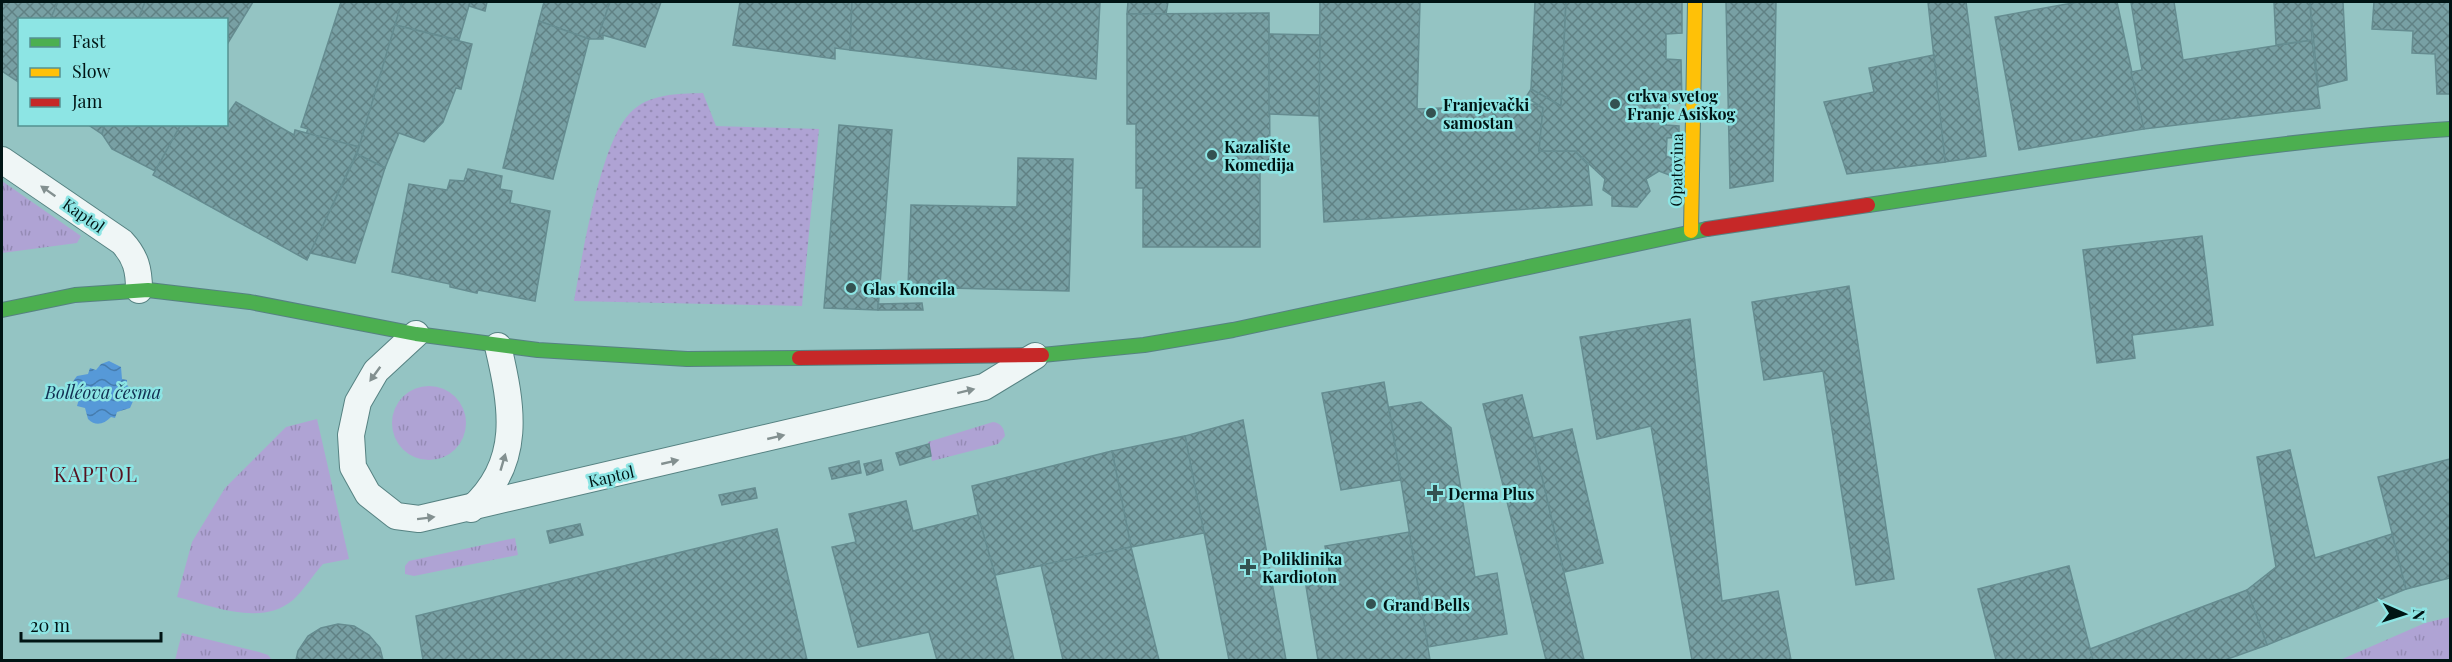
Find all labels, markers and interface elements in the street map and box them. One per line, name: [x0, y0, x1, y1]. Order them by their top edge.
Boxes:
legend: [18, 18, 228, 126]
text: Fast: [72, 29, 106, 53]
text: Slow: [72, 59, 110, 83]
place label: crkva svetog Franje Asiškog: [1627, 85, 1736, 124]
text: Jam: [71, 89, 102, 113]
place label: Franjevački samostan: [1443, 94, 1529, 133]
marker: crkva svetog Franje Asiškog: [1608, 97, 1622, 111]
marker: Franjevački samostan: [1424, 106, 1438, 120]
street label: Opatovina: [1665, 133, 1687, 207]
place label: Kazalište Komedija: [1224, 136, 1295, 175]
marker: Kazalište Komedija: [1205, 148, 1219, 162]
one-way arrow: [41, 185, 57, 197]
street label: Kaptol: [59, 193, 109, 237]
place label: Glas Koncila: [863, 278, 956, 299]
marker: Glas Koncila: [844, 281, 858, 295]
one-way arrow: [369, 366, 381, 382]
water label: Bolléova česma: [44, 380, 161, 404]
one-way arrow: [957, 386, 976, 396]
one-way arrow: [766, 432, 785, 442]
one-way arrow: [499, 453, 508, 471]
one-way arrow: [661, 457, 680, 466]
district label: KAPTOL: [54, 460, 138, 487]
street label: Kaptol: [586, 460, 636, 491]
place label: Derma Plus: [1448, 483, 1534, 504]
marker: Derma Plus: [1426, 484, 1444, 502]
one-way arrow: [417, 513, 436, 522]
place label: Poliklinika Kardioton: [1262, 548, 1343, 587]
marker: Poliklinika Kardioton: [1239, 558, 1257, 576]
north arrow: [2374, 584, 2434, 644]
place label: Grand Bells: [1383, 594, 1470, 615]
marker: Grand Bells: [1364, 597, 1378, 611]
scale bar: [21, 605, 160, 643]
text: N: [2409, 608, 2430, 622]
text: 20 m: [30, 613, 70, 637]

